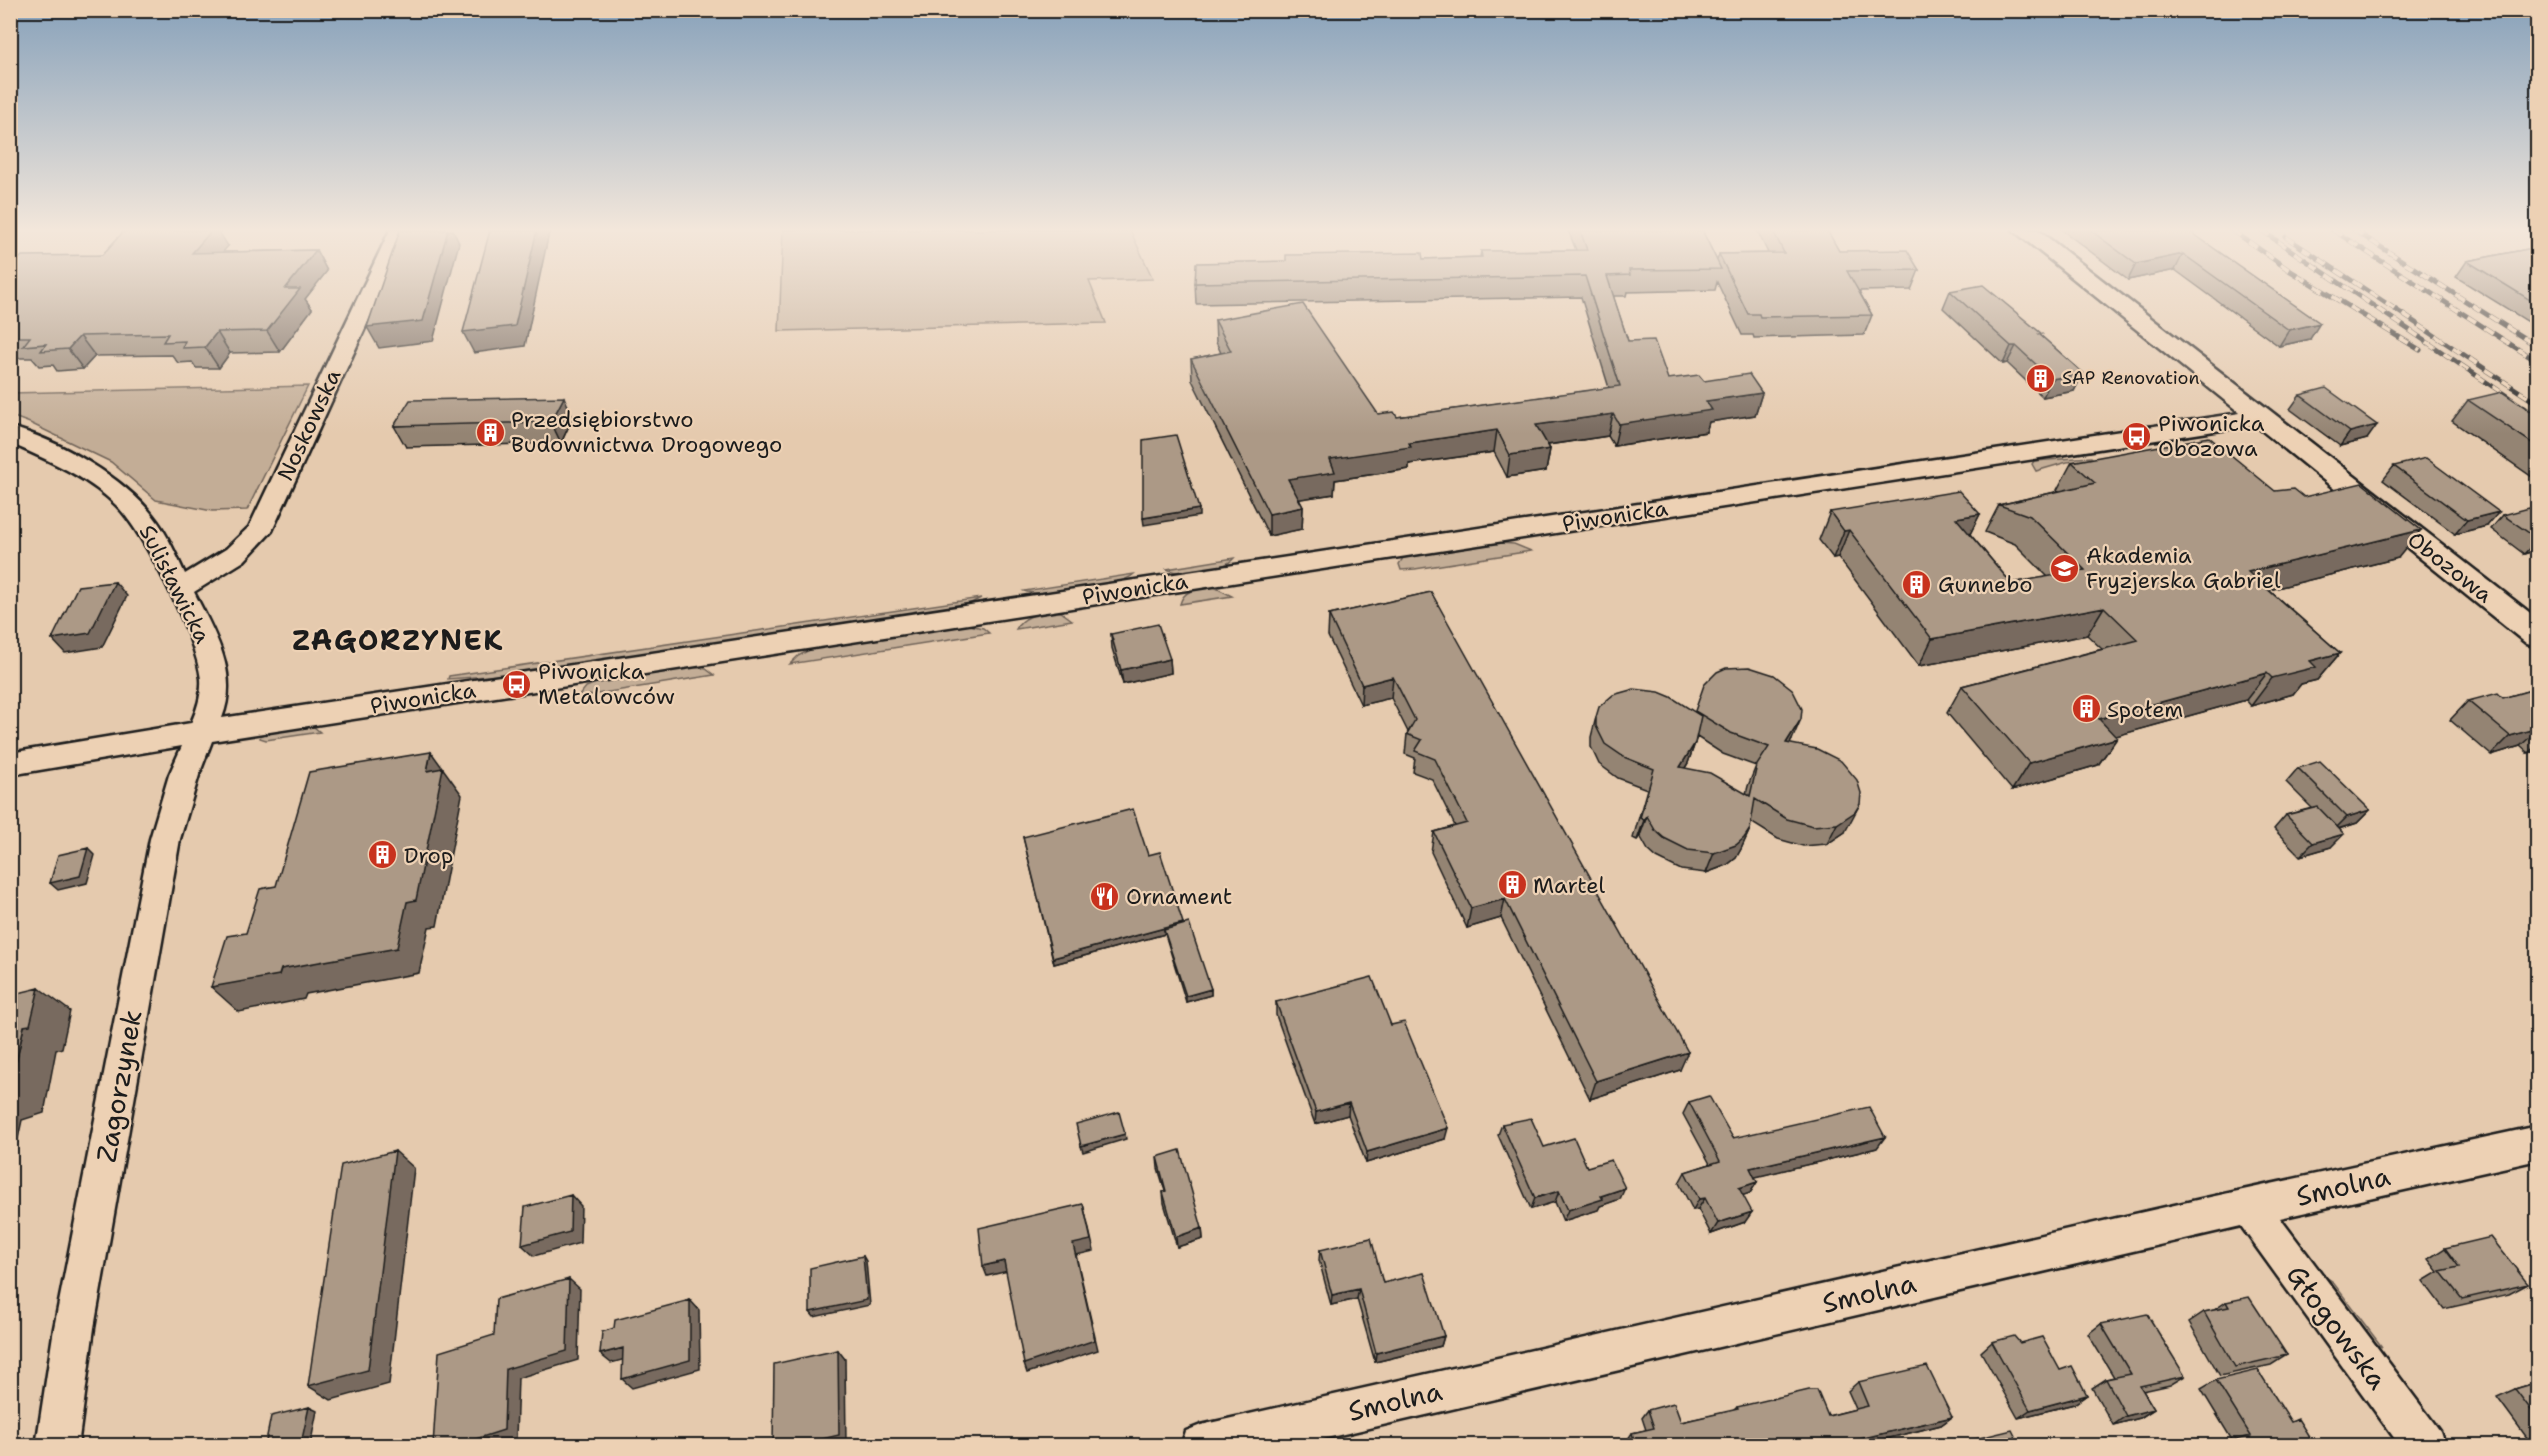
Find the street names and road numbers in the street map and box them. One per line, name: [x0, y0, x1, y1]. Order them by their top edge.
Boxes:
street label: Noskowska: [271, 364, 348, 485]
street label: Piwonicka: [1560, 493, 1670, 539]
street label: Sulisławicka: [133, 520, 217, 648]
street label: Obozowa: [2402, 525, 2498, 609]
street label: Piwonicka: [1080, 566, 1190, 612]
street label: Piwonicka: [368, 675, 478, 721]
street label: Zagorzynek: [87, 1007, 151, 1165]
street label: Smolna: [2292, 1157, 2394, 1215]
street label: Głogowska: [2278, 1257, 2396, 1397]
street label: Smolna: [1818, 1264, 1920, 1322]
street label: Smolna: [1344, 1372, 1446, 1430]

